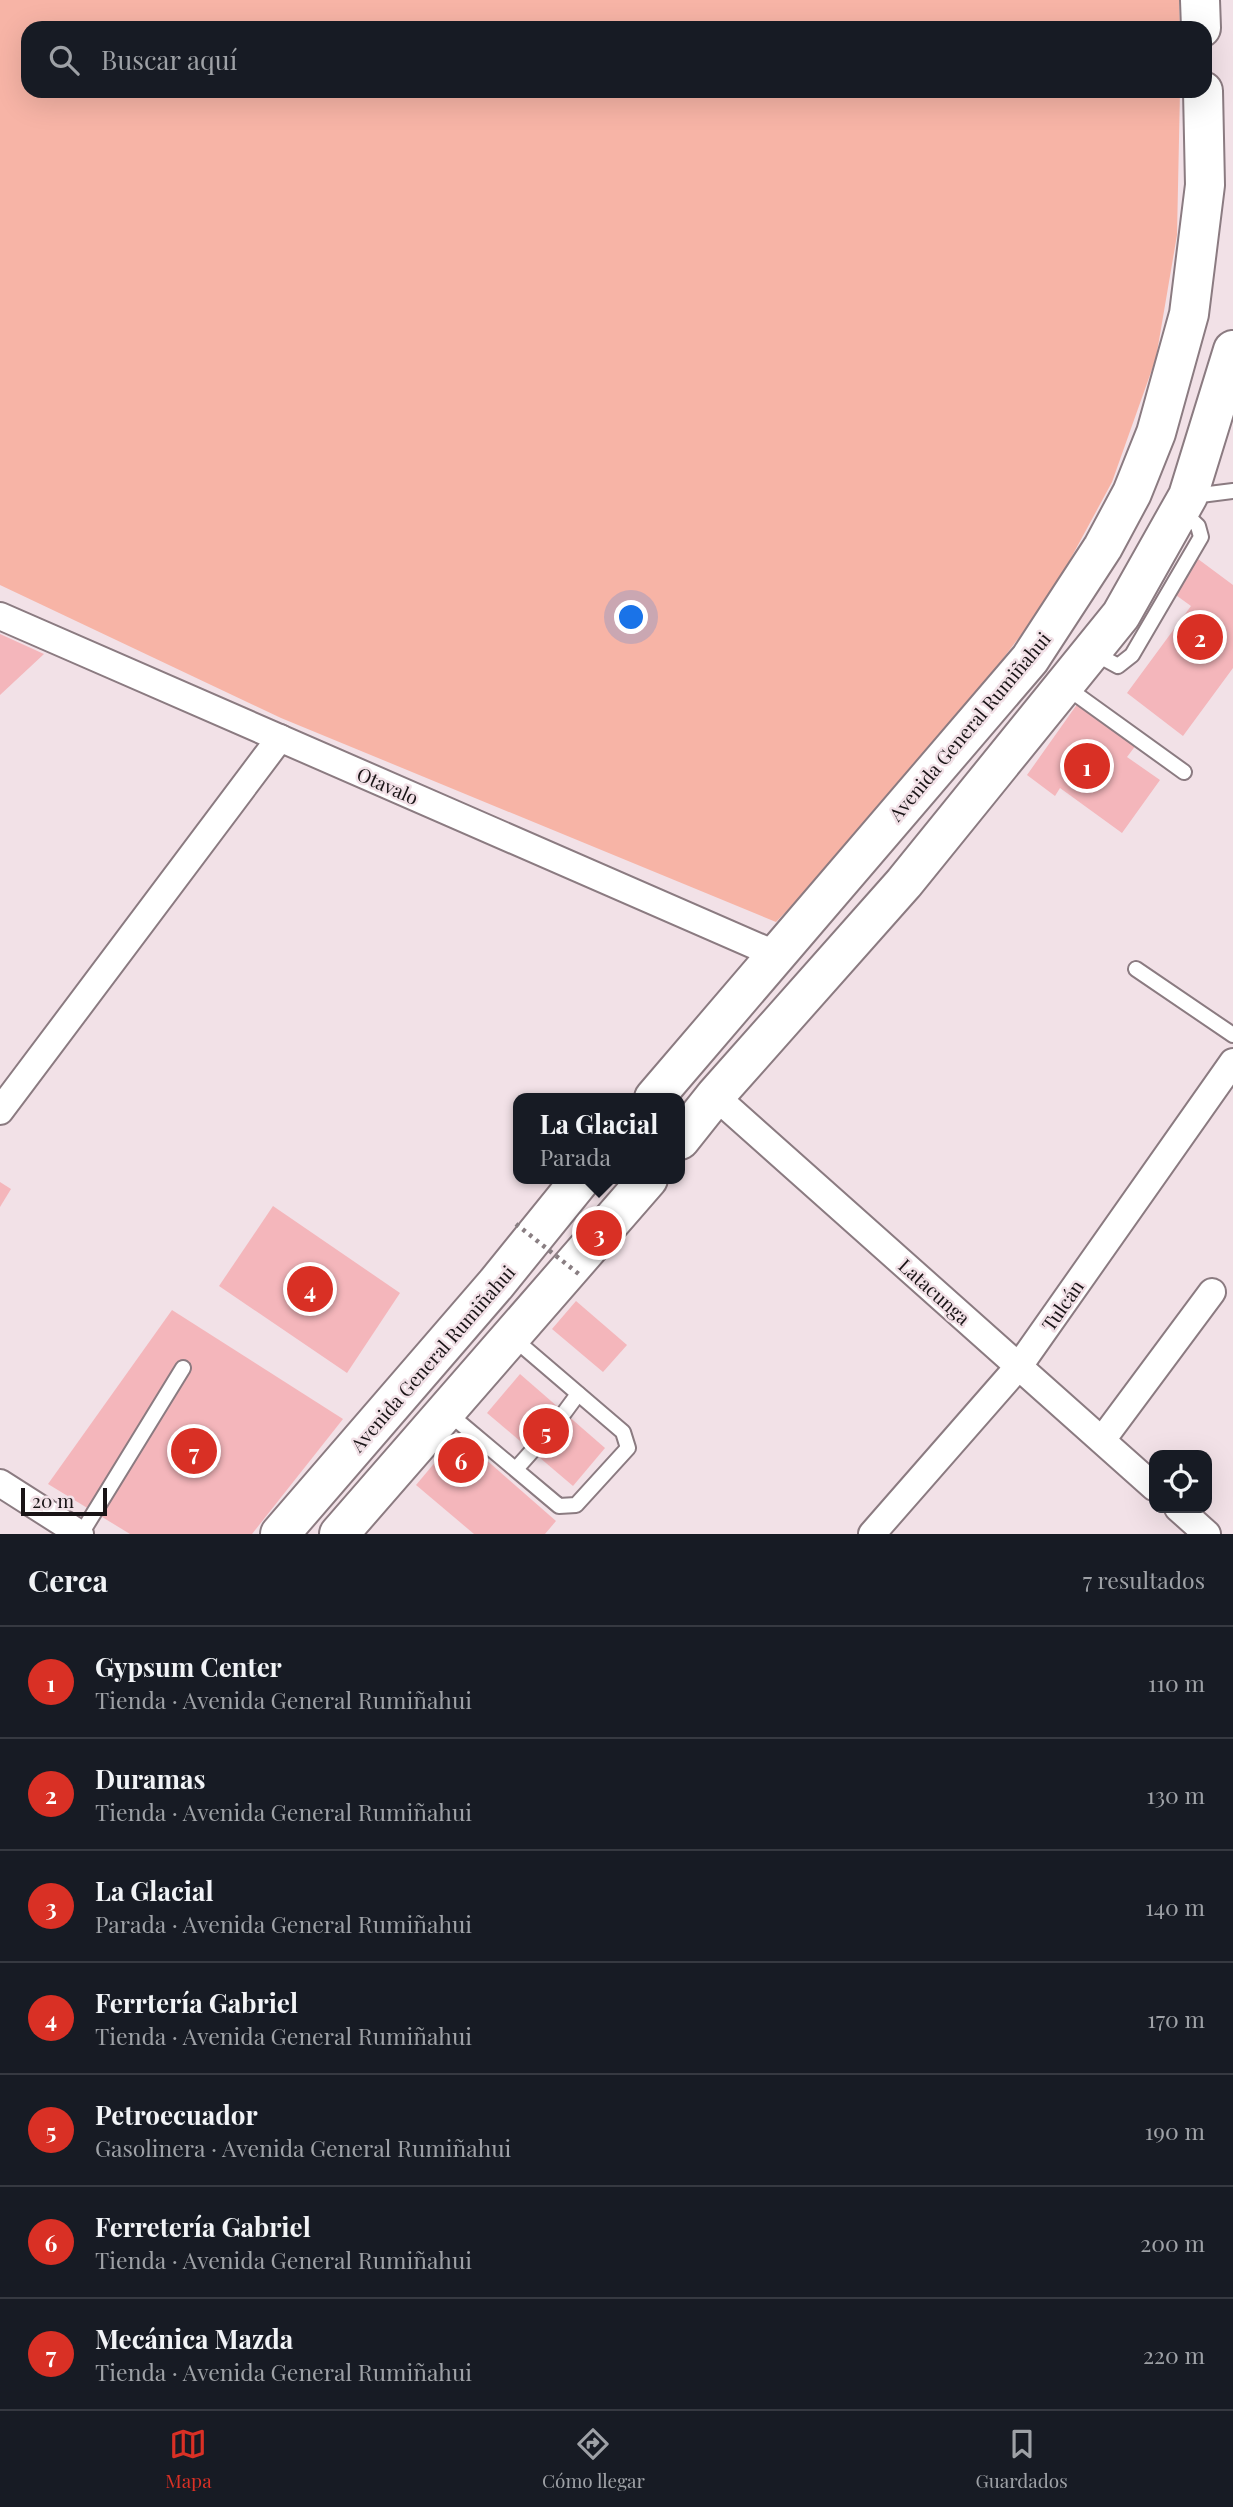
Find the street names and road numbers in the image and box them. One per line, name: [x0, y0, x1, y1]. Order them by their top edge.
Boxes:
street label: Avenida General Rumiñahui: [882, 626, 1056, 827]
street label: Otavalo: [353, 760, 423, 810]
street label: Latacunga: [894, 1252, 977, 1330]
street label: Avenida General Rumiñahui: [343, 1259, 520, 1457]
street label: Tulcán: [1035, 1274, 1089, 1336]

